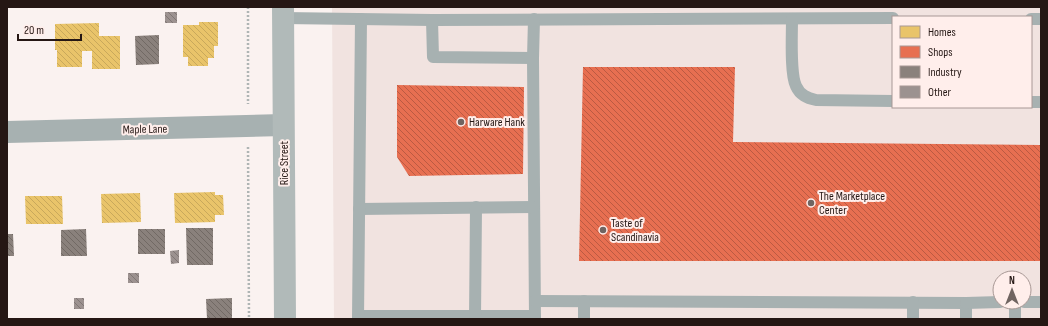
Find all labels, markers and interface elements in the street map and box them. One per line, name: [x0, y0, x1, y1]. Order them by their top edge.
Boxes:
scale bar: [18, 16, 81, 42]
legend: [892, 16, 1032, 108]
text: 20 m: [24, 23, 44, 38]
text: Homes: [928, 25, 956, 40]
text: Shops: [928, 45, 953, 60]
text: Industry: [928, 65, 962, 80]
text: Other: [928, 85, 952, 100]
place label: Harware Hank: [469, 115, 525, 130]
marker: Harware Hank: [456, 117, 466, 127]
street label: Maple Lane: [123, 122, 168, 137]
street label: Rice Street: [277, 140, 292, 185]
place label: The Marketplace Center: [819, 189, 885, 218]
marker: The Marketplace Center: [806, 198, 816, 208]
place label: Taste of Scandinavia: [611, 216, 659, 245]
marker: Taste of Scandinavia: [598, 225, 608, 235]
north arrow: [992, 270, 1032, 310]
text: N: [1009, 274, 1015, 287]

